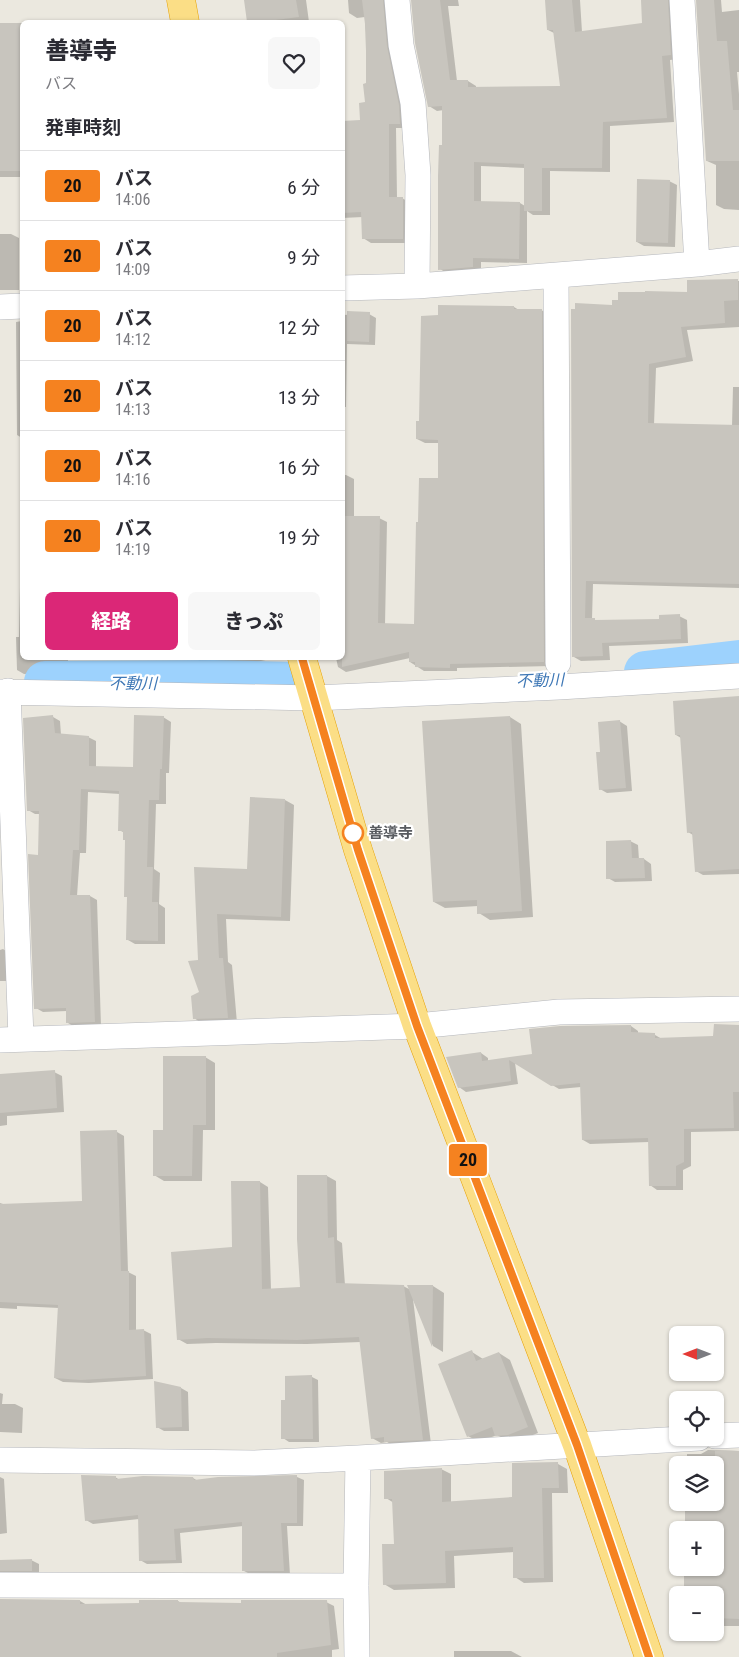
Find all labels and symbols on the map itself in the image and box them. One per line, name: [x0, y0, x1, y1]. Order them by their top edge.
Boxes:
water label: 不動川: [516, 670, 566, 691]
water label: 不動川: [109, 674, 159, 693]
marker: 善導寺: [342, 822, 364, 844]
place label: 善導寺: [368, 824, 413, 842]
line badge: 20: [446, 1144, 490, 1176]
north arrow: [669, 1326, 724, 1381]

